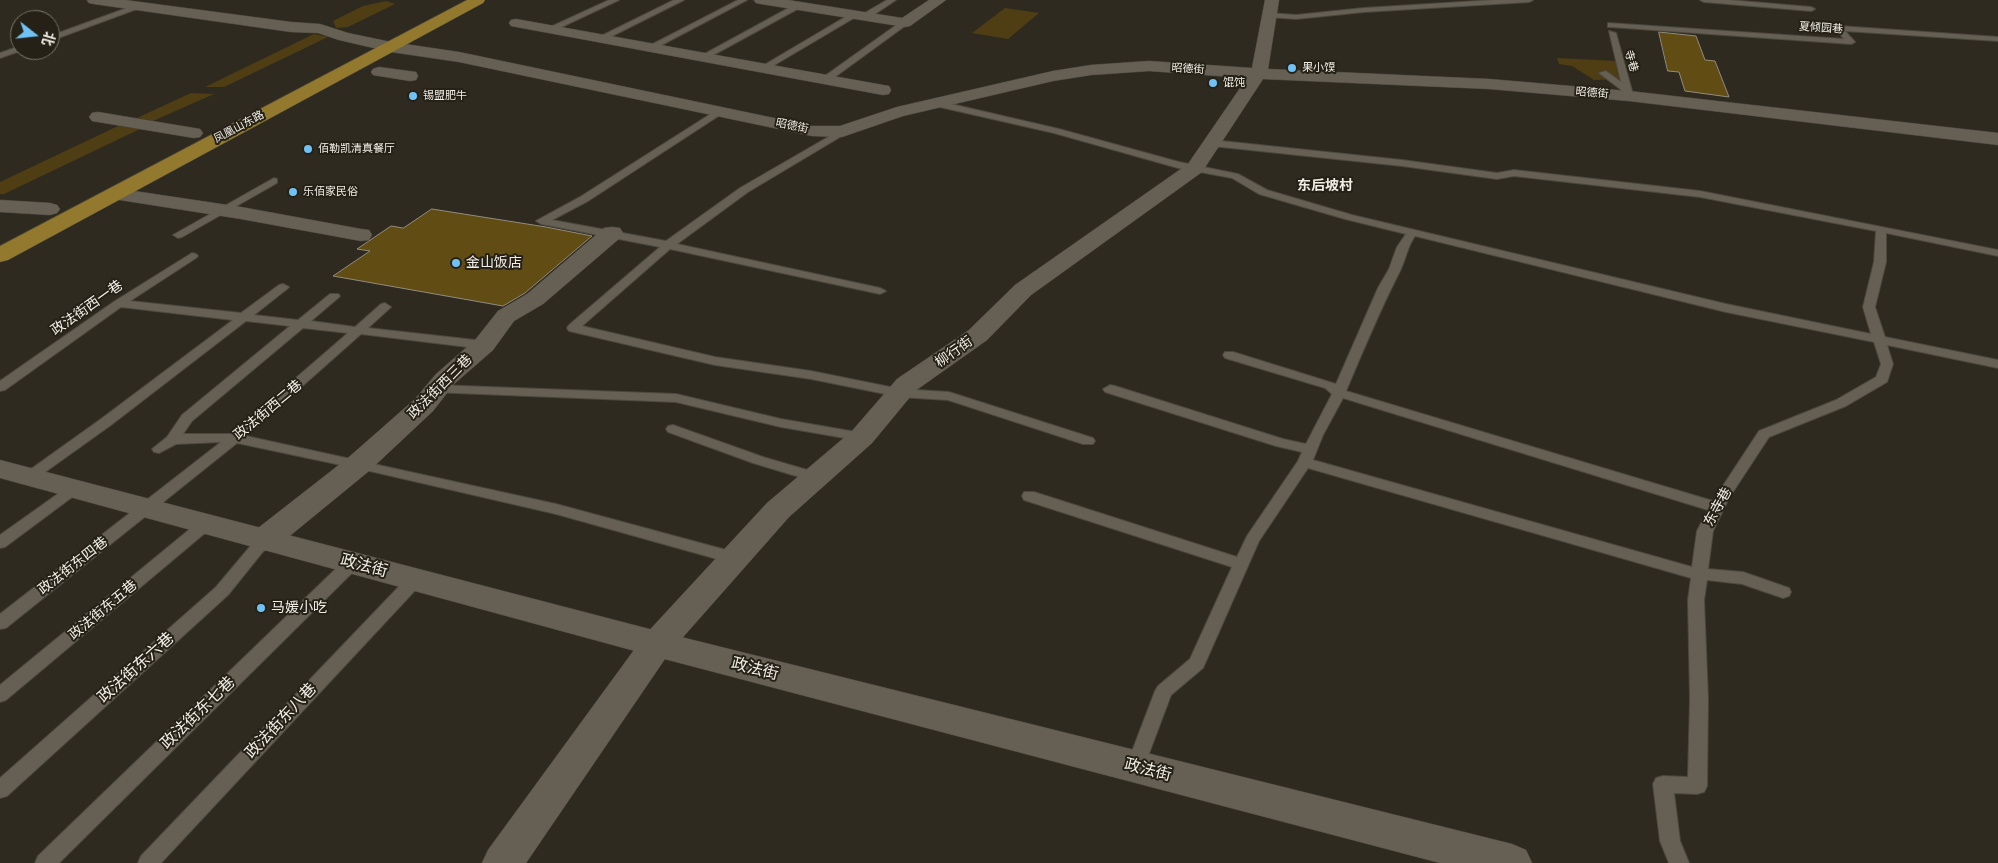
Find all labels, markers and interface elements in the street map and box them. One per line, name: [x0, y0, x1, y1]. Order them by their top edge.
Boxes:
north arrow: [10, 10, 60, 60]
street label: 夏倾园巷: [1799, 20, 1843, 36]
text: 北: [38, 30, 59, 48]
street label: 寺巷: [1622, 49, 1640, 73]
street label: 昭德街: [1171, 61, 1205, 77]
place label: 果小馍: [1302, 61, 1335, 75]
marker: 果小馍: [1286, 62, 1298, 74]
place label: 馄饨: [1223, 76, 1245, 90]
marker: 馄饨: [1207, 77, 1219, 89]
street label: 昭德街: [1575, 85, 1609, 101]
place label: 锡盟肥牛: [423, 89, 467, 103]
marker: 锡盟肥牛: [407, 90, 419, 102]
street label: 凤凰山东路: [212, 108, 266, 146]
street label: 昭德街: [774, 116, 810, 136]
place label: 佰勒凯清真餐厅: [318, 142, 395, 156]
marker: 佰勒凯清真餐厅: [302, 143, 314, 155]
district label: 东后坡村: [1297, 178, 1353, 194]
place label: 乐佰家民俗: [303, 185, 358, 199]
marker: 乐佰家民俗: [287, 186, 299, 198]
place label: 金山饭店: [466, 255, 522, 271]
marker: 金山饭店: [450, 257, 462, 269]
street label: 政法街西一巷: [48, 277, 126, 339]
street label: 柳行街: [932, 333, 976, 371]
street label: 政法街西三巷: [404, 351, 476, 423]
street label: 政法街西二巷: [230, 377, 306, 443]
street label: 东寺巷: [1700, 485, 1736, 529]
street label: 政法街东四巷: [35, 534, 111, 598]
street label: 政法街: [338, 551, 390, 581]
street label: 政法街东五巷: [65, 577, 141, 643]
place label: 马媛小吃: [271, 600, 327, 616]
marker: 马媛小吃: [255, 602, 267, 614]
street label: 政法街东六巷: [94, 629, 178, 707]
street label: 政法街: [729, 654, 781, 684]
street label: 政法街东七巷: [157, 673, 239, 753]
street label: 政法街东八巷: [241, 679, 321, 763]
street label: 政法街: [1122, 755, 1174, 785]

